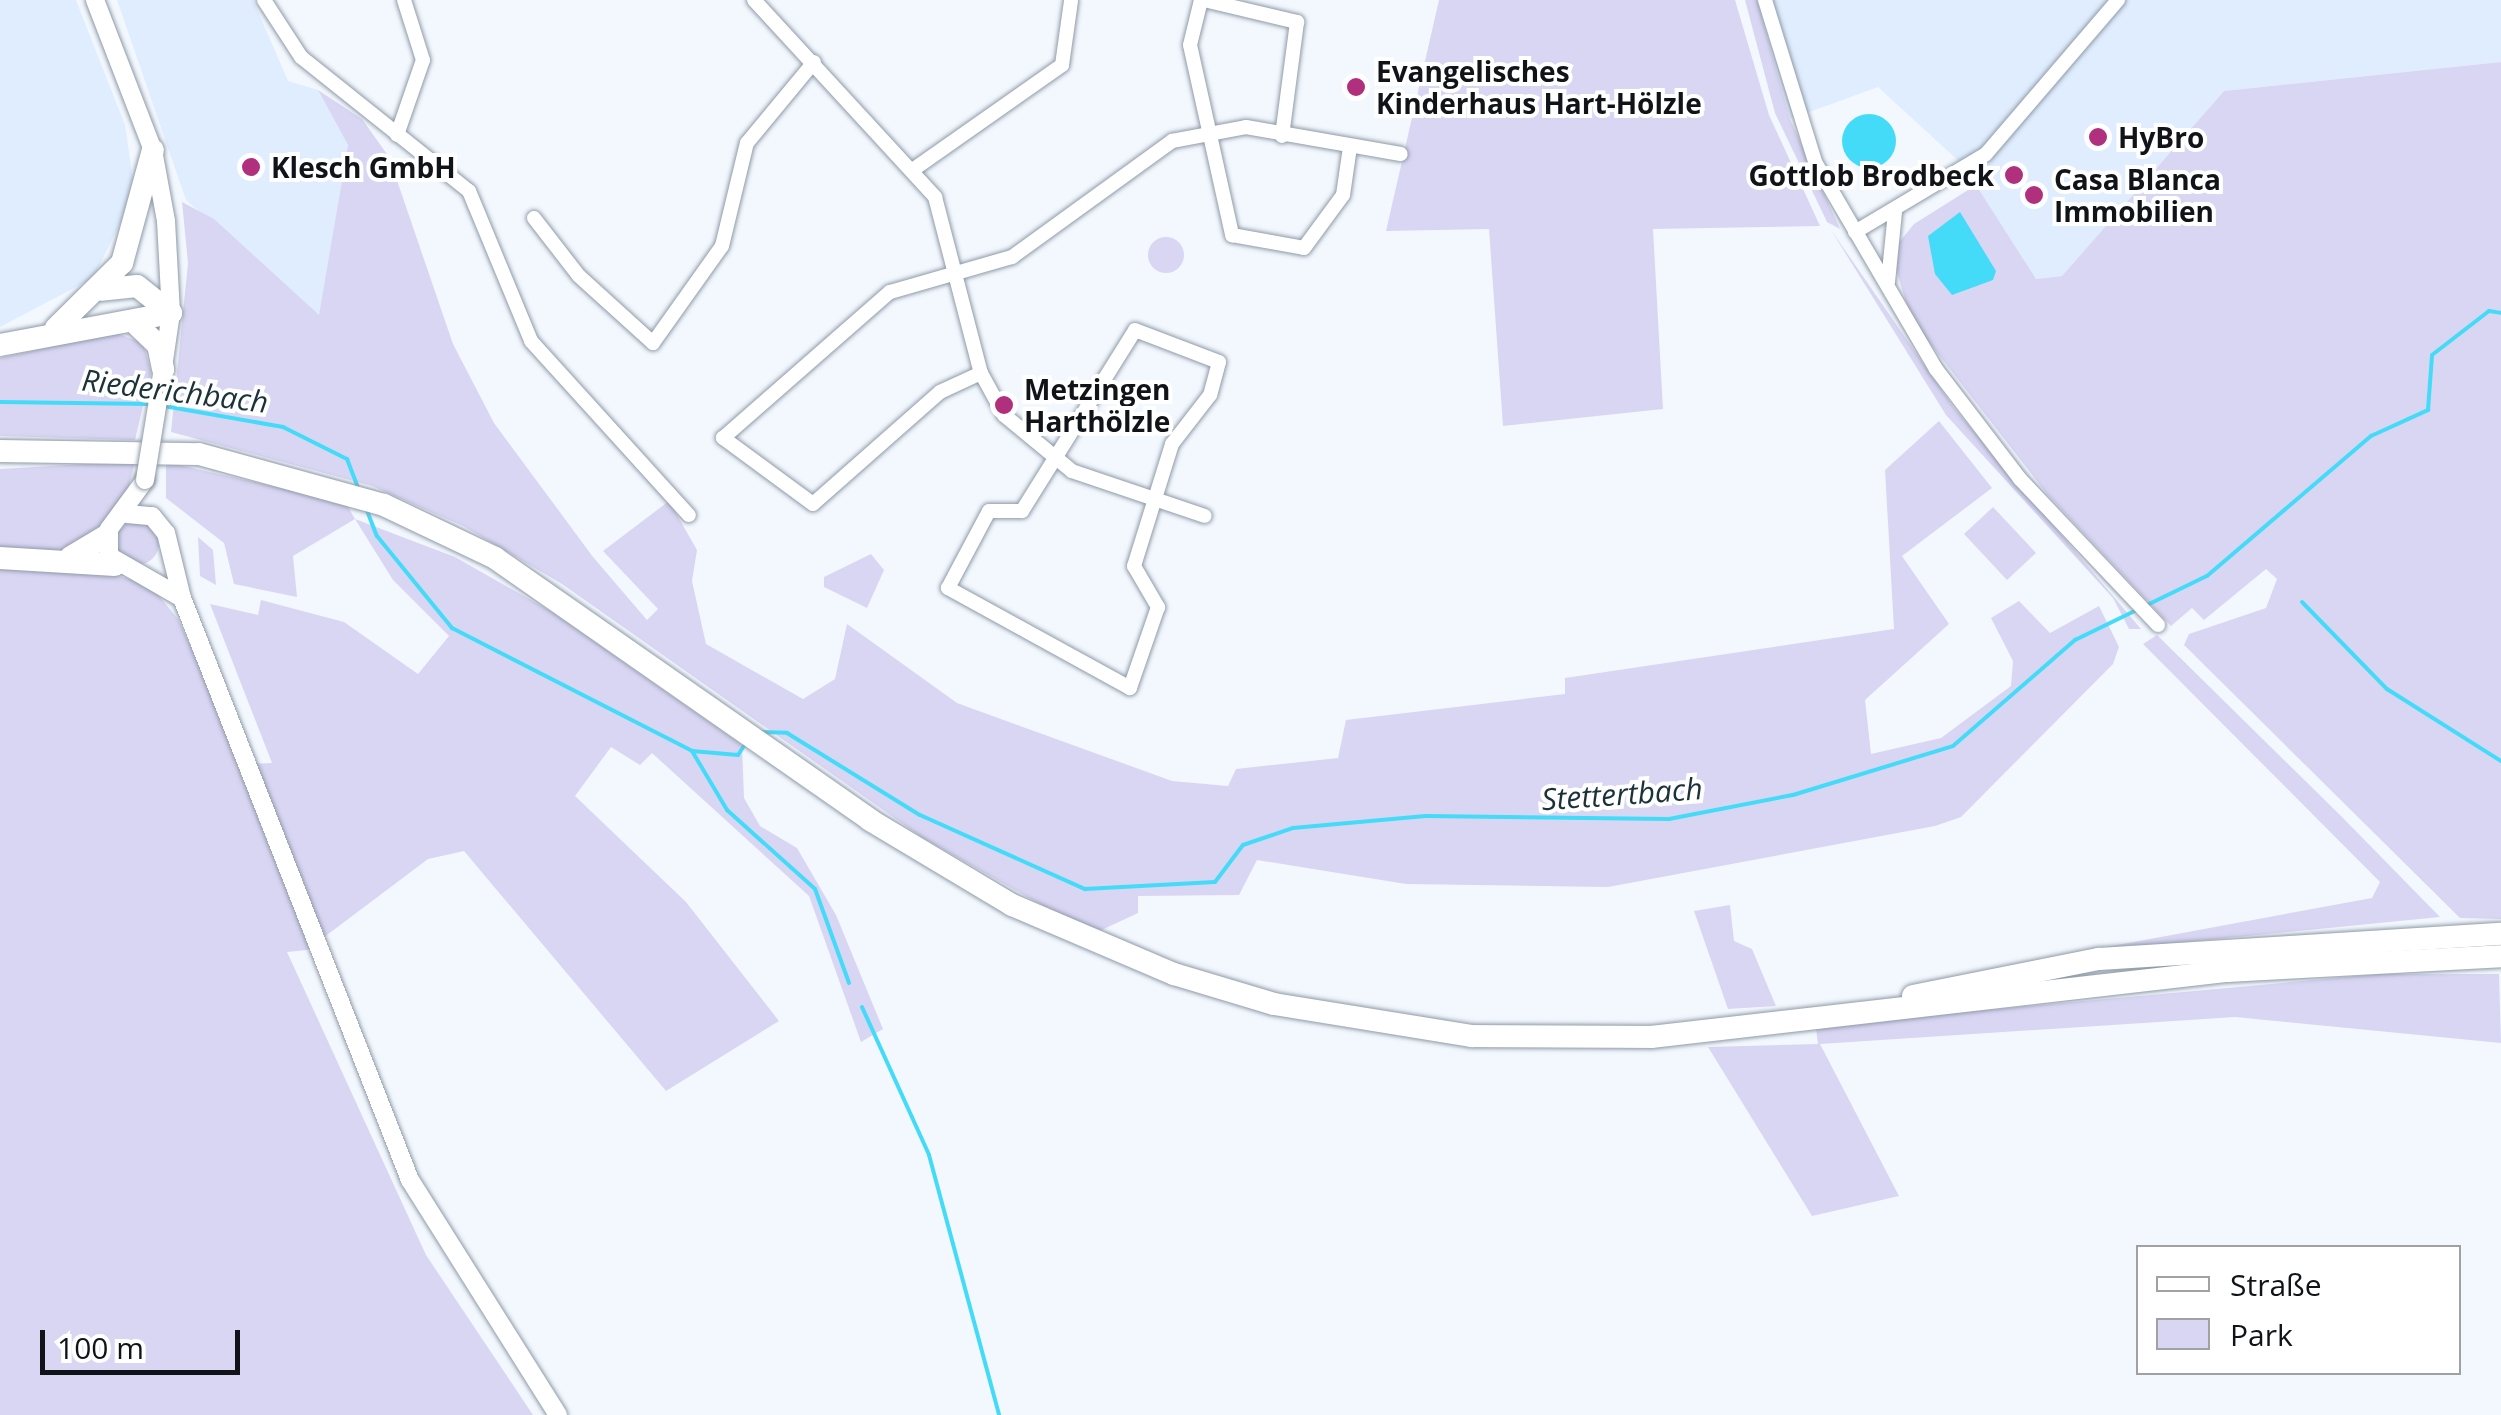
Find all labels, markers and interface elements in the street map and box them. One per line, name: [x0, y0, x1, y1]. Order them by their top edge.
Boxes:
place label: Evangelisches Kinderhaus Hart-Hölzle: [1376, 54, 1702, 120]
marker: Evangelisches Kinderhaus Hart-Hölzle: [1345, 76, 1367, 98]
place label: HyBro: [2118, 120, 2204, 154]
marker: HyBro: [2087, 126, 2109, 148]
place label: Klesch GmbH: [271, 150, 456, 184]
marker: Klesch GmbH: [240, 156, 262, 178]
place label: Gottlob Brodbeck: [1749, 158, 1994, 192]
place label: Casa Blanca Immobilien: [2054, 162, 2221, 228]
marker: Gottlob Brodbeck: [2003, 164, 2025, 186]
marker: Casa Blanca Immobilien: [2023, 184, 2045, 206]
water label: Riederichbach: [80, 362, 270, 420]
place label: Metzingen Harthölzle: [1024, 372, 1170, 438]
marker: Metzingen Harthölzle: [993, 394, 1015, 416]
water label: Stettertbach: [1540, 770, 1704, 818]
legend: [2136, 1245, 2461, 1375]
text: Straße: [2230, 1264, 2322, 1305]
scale bar: [45, 1310, 245, 1372]
text: Park: [2230, 1314, 2293, 1355]
text: 100 m: [57, 1327, 144, 1368]

